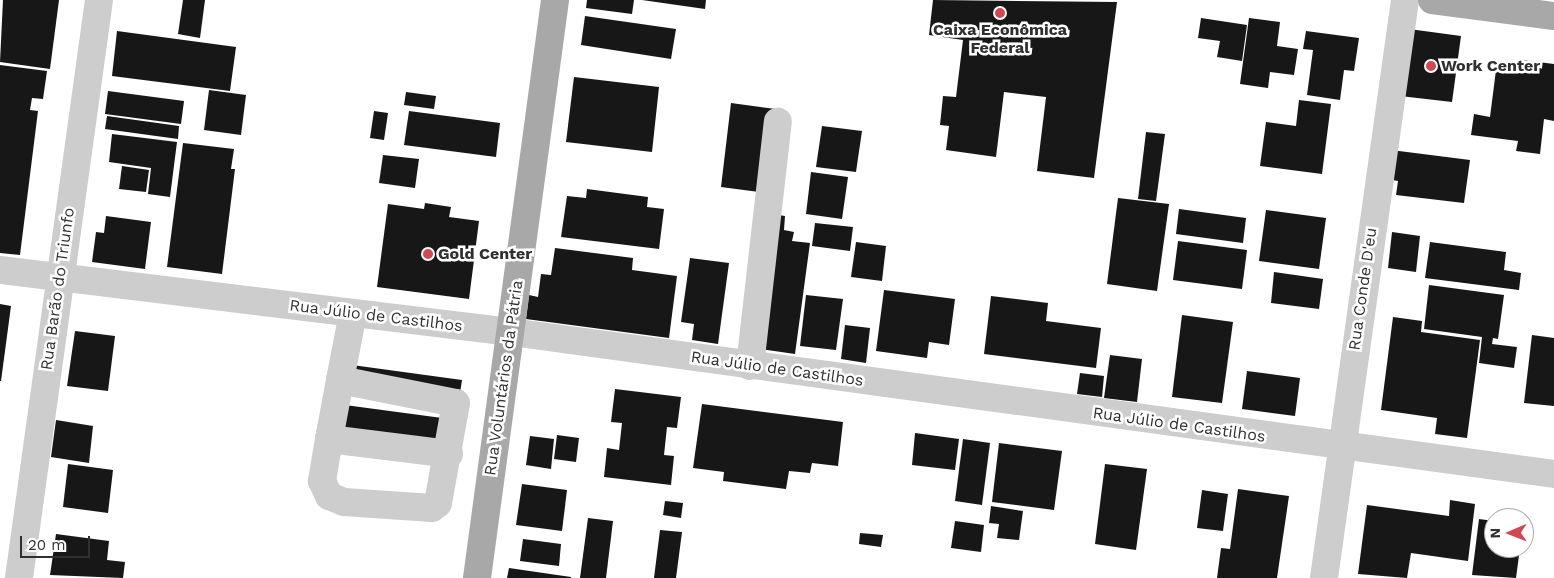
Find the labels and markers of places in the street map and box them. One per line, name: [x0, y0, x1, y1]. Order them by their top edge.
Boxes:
marker: Caixa Econômica Federal: [994, 7, 1006, 19]
place label: Caixa Econômica Federal: [933, 20, 1067, 58]
place label: Work Center: [1441, 56, 1540, 76]
marker: Work Center: [1425, 60, 1437, 72]
place label: Gold Center: [438, 244, 532, 264]
marker: Gold Center: [422, 248, 434, 260]

